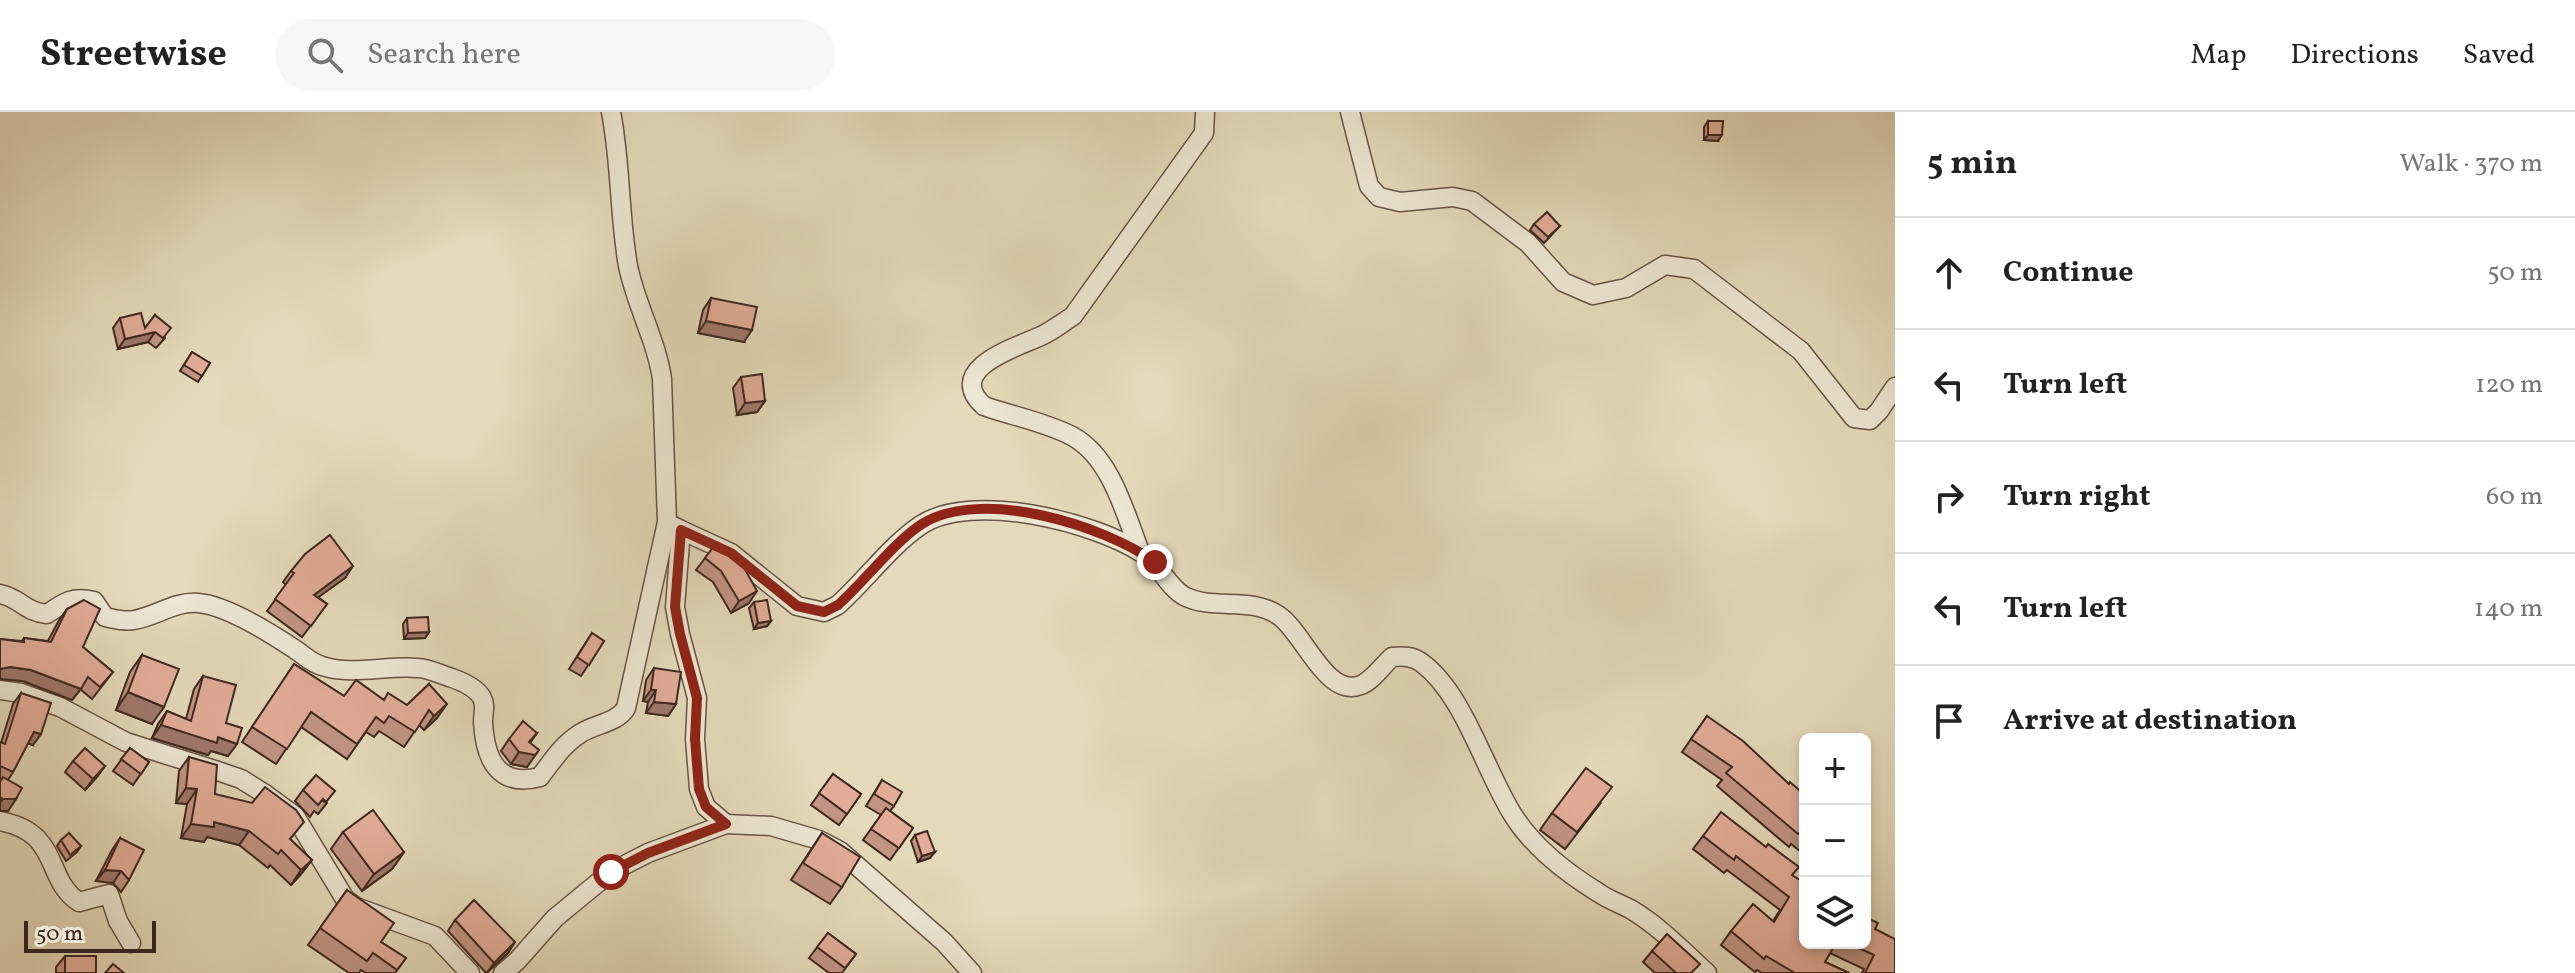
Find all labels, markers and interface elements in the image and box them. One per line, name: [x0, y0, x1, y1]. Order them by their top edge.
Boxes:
search box: [275, 19, 835, 91]
text: Streetwise: [40, 29, 227, 82]
icon: search: [303, 33, 347, 77]
text: Search here: [367, 34, 521, 76]
text: Map: [2191, 36, 2247, 75]
text: Directions: [2291, 36, 2419, 75]
text: Saved: [2463, 36, 2535, 75]
text: 5 min: [1927, 141, 2017, 188]
text: Walk · 370 m: [2400, 146, 2543, 182]
icon: ahead: [1927, 251, 1971, 295]
text: Continue: [2003, 252, 2134, 294]
text: 50 m: [2487, 255, 2543, 291]
icon: left: [1927, 363, 1971, 407]
text: Turn left: [2003, 364, 2127, 406]
text: 120 m: [2475, 367, 2543, 403]
icon: right: [1927, 475, 1971, 519]
text: Turn right: [2003, 476, 2151, 518]
text: 60 m: [2486, 479, 2543, 515]
route end: [1137, 544, 1173, 580]
icon: left: [1927, 587, 1971, 631]
text: Turn left: [2003, 588, 2127, 630]
text: 140 m: [2474, 591, 2543, 627]
icon: arrive: [1927, 699, 1971, 743]
text: Arrive at destination: [2003, 700, 2297, 742]
map controls: [1799, 733, 1871, 949]
button: +: [1799, 733, 1871, 805]
button: −: [1799, 805, 1871, 877]
route start: [593, 854, 629, 890]
button: layers: [1799, 877, 1871, 949]
scale bar: [24, 917, 156, 953]
text: 50 m: [36, 919, 83, 950]

